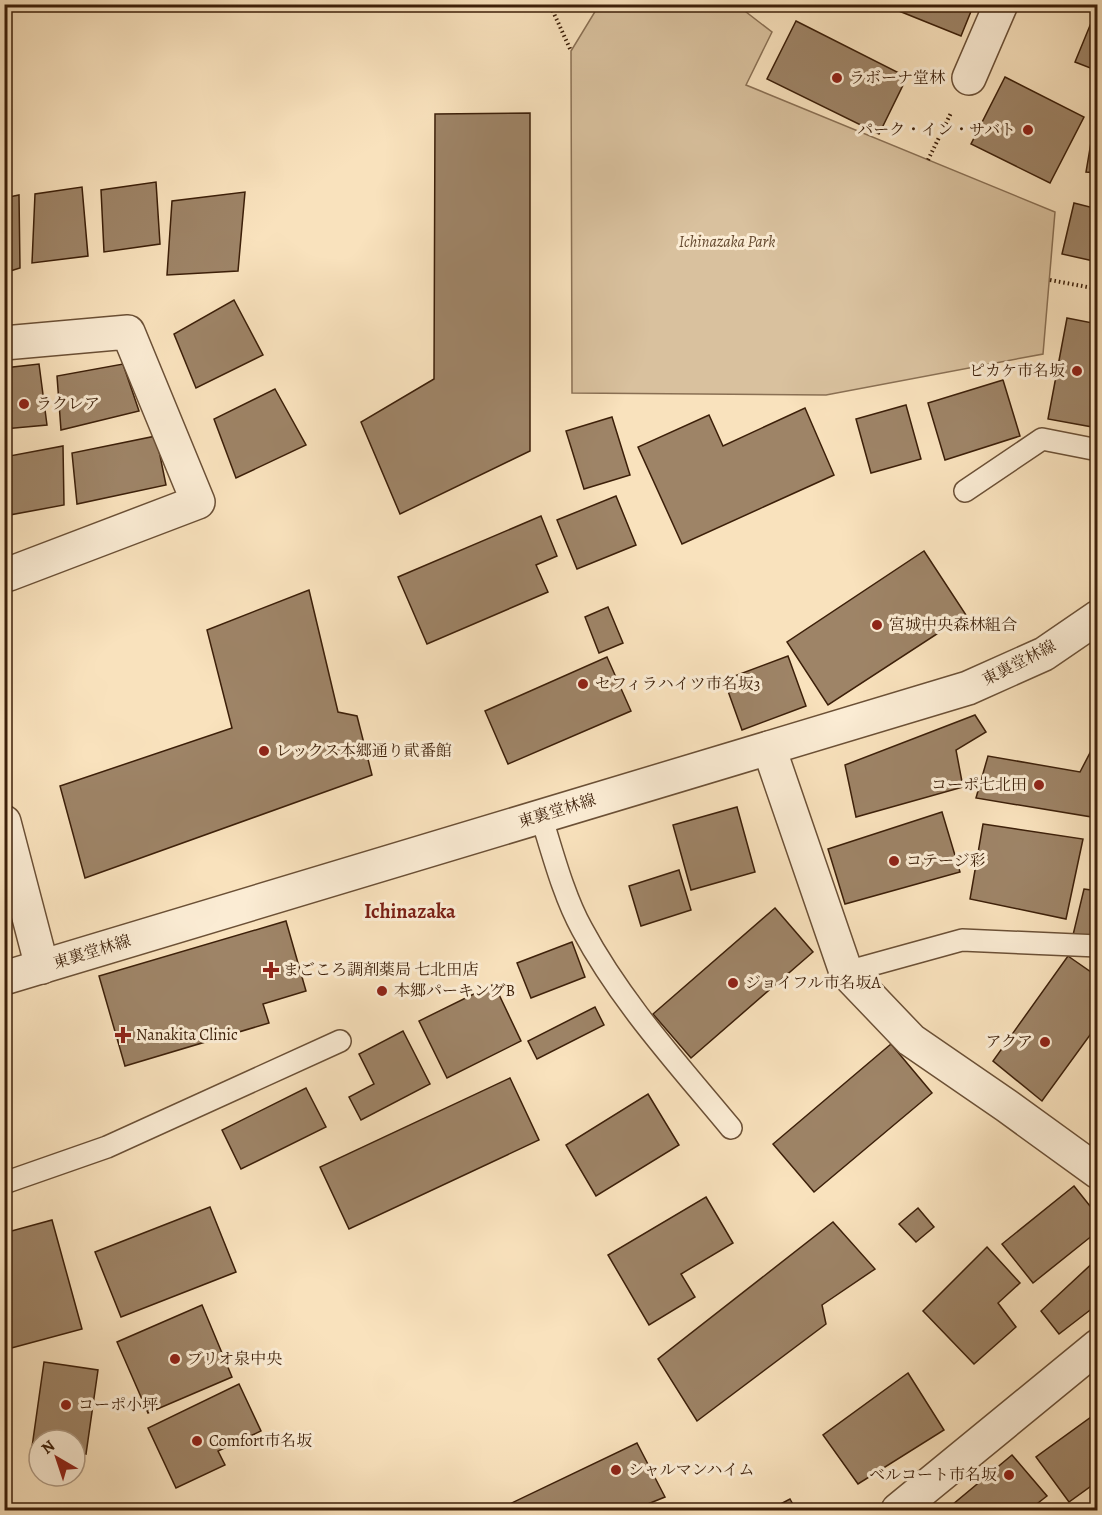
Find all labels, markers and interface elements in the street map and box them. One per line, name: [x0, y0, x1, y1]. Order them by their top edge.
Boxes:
place label: ラボーナ堂林: [849, 67, 946, 89]
marker: ラボーナ堂林: [830, 71, 844, 85]
place label: パーク・イン・サバト: [857, 119, 1016, 141]
marker: パーク・イン・サバト: [1021, 123, 1035, 137]
park label: Ichinazaka Park: [679, 231, 775, 253]
place label: ピカケ市名坂: [969, 360, 1065, 382]
marker: ピカケ市名坂: [1070, 364, 1084, 378]
place label: ラクレア: [36, 393, 100, 415]
marker: ラクレア: [17, 397, 31, 411]
place label: 宮城中央森林組合: [889, 614, 1017, 636]
marker: 宮城中央森林組合: [870, 618, 884, 632]
street label: 東裏堂林線: [978, 635, 1060, 691]
place label: セフィラハイツ市名坂3: [595, 673, 760, 695]
marker: セフィラハイツ市名坂3: [576, 677, 590, 691]
place label: レックス本郷通り貮番館: [276, 740, 452, 762]
marker: レックス本郷通り貮番館: [257, 744, 271, 758]
place label: コーポ七北田: [931, 774, 1027, 796]
marker: コーポ七北田: [1032, 778, 1046, 792]
street label: 東裏堂林線: [516, 789, 598, 833]
place label: コテージ彩: [906, 850, 986, 872]
marker: コテージ彩: [887, 854, 901, 868]
district label: Ichinazaka: [364, 898, 456, 925]
street label: 東裏堂林線: [51, 930, 133, 974]
place label: まごころ調剤薬局 七北田店: [283, 959, 478, 981]
marker: まごころ調剤薬局 七北田店: [264, 963, 278, 977]
place label: ジョイフル市名坂A: [745, 972, 882, 994]
marker: ジョイフル市名坂A: [726, 976, 740, 990]
place label: 本郷パーキングB: [394, 980, 515, 1002]
marker: 本郷パーキングB: [375, 984, 389, 998]
place label: Nanakita Clinic: [136, 1024, 238, 1046]
marker: Nanakita Clinic: [114, 1026, 132, 1044]
place label: アクア: [985, 1031, 1033, 1053]
marker: アクア: [1038, 1035, 1052, 1049]
place label: ブリオ泉中央: [187, 1348, 282, 1370]
marker: ブリオ泉中央: [168, 1352, 182, 1366]
place label: コーポ小坪: [78, 1394, 158, 1416]
marker: コーポ小坪: [59, 1398, 73, 1412]
north arrow: [27, 1428, 87, 1488]
place label: Comfort市名坂: [209, 1430, 312, 1452]
marker: Comfort市名坂: [190, 1434, 204, 1448]
text: N: [37, 1435, 60, 1459]
place label: シャルマンハイム: [628, 1459, 755, 1481]
marker: シャルマンハイム: [609, 1463, 623, 1477]
place label: ベルコート市名坂: [869, 1464, 997, 1486]
marker: ベルコート市名坂: [1002, 1468, 1016, 1482]

